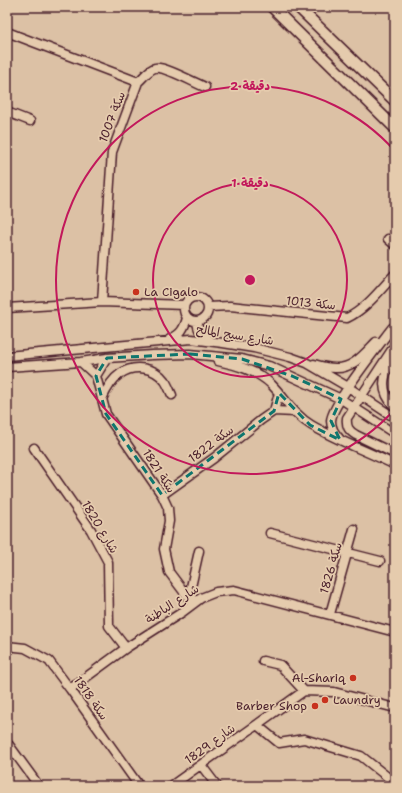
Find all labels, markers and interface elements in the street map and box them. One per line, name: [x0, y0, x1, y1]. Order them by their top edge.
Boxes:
text: 2 دقيقة: [230, 78, 271, 94]
street label: سكة 1007: [95, 89, 129, 145]
text: 1 دقيقة: [231, 175, 269, 191]
centre of rings: [243, 273, 257, 287]
place label: La Cigalo: [144, 284, 198, 300]
marker: La Cigalo: [131, 287, 141, 297]
street label: سكة 1013: [285, 292, 337, 314]
street label: شارع سيح المالح: [195, 321, 275, 350]
street label: سكة 1822: [185, 422, 237, 466]
street label: سكة 1821: [139, 446, 179, 496]
street label: 1820 شارع: [77, 498, 122, 557]
street label: سكة 1826: [316, 540, 346, 596]
street label: شارع الباطنة: [142, 581, 202, 628]
place label: Al-Shariq: [292, 670, 346, 686]
street label: سكة 1818: [70, 673, 112, 723]
marker: Al-Shariq: [348, 673, 358, 683]
place label: Laundry: [333, 692, 381, 708]
marker: Laundry: [320, 695, 330, 705]
place label: Barber Shop: [236, 698, 307, 714]
marker: Barber Shop: [310, 701, 320, 711]
street label: 1829 شارع: [182, 720, 239, 769]

